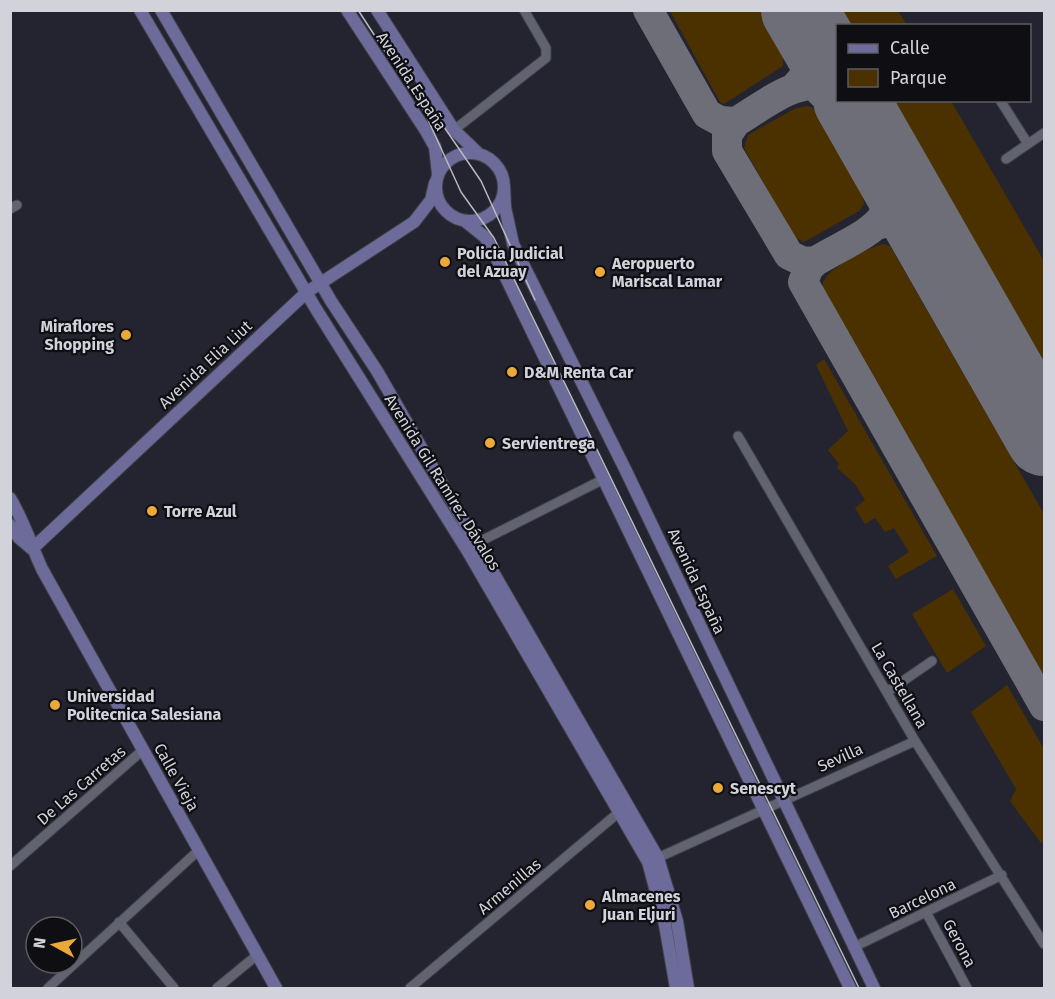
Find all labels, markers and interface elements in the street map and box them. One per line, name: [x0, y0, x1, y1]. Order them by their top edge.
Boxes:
legend: [836, 24, 1031, 102]
street label: Avenida España: [373, 28, 451, 134]
text: Calle: [890, 37, 930, 59]
text: Parque: [890, 67, 947, 89]
place label: Policia Judicial del Azuay: [457, 244, 564, 281]
place label: Aeropuerto Mariscal Lamar: [611, 254, 723, 291]
marker: Policia Judicial del Azuay: [438, 255, 452, 269]
marker: Aeropuerto Mariscal Lamar: [593, 265, 607, 279]
street label: Avenida Elia Liut: [155, 316, 256, 412]
place label: Miraflores Shopping: [40, 317, 114, 354]
marker: Miraflores Shopping: [119, 328, 133, 342]
place label: D&M Renta Car: [524, 363, 634, 382]
marker: D&M Renta Car: [505, 365, 519, 379]
street label: Avenida Gil Ramírez Dávalos: [381, 391, 505, 574]
place label: Servientrega: [502, 434, 596, 453]
marker: Servientrega: [483, 436, 497, 450]
place label: Torre Azul: [164, 502, 237, 521]
marker: Torre Azul: [145, 504, 159, 518]
street label: Avenida España: [664, 525, 729, 637]
street label: La Castellana: [867, 639, 932, 732]
place label: Universidad Politecnica Salesiana: [67, 687, 221, 724]
marker: Universidad Politecnica Salesiana: [48, 698, 62, 712]
street label: Sevilla: [815, 739, 866, 776]
street label: Calle Vieja: [150, 740, 203, 815]
street label: De Las Carretas: [33, 742, 129, 829]
place label: Senescyt: [730, 779, 797, 798]
marker: Senescyt: [711, 781, 725, 795]
street label: Armenillas: [474, 854, 545, 918]
street label: Barcelona: [886, 874, 959, 923]
place label: Almacenes Juan Eljuri: [601, 887, 681, 924]
marker: Almacenes Juan Eljuri: [583, 898, 597, 912]
north arrow: [24, 915, 84, 975]
street label: Gerona: [939, 916, 980, 971]
text: N: [29, 936, 50, 950]

